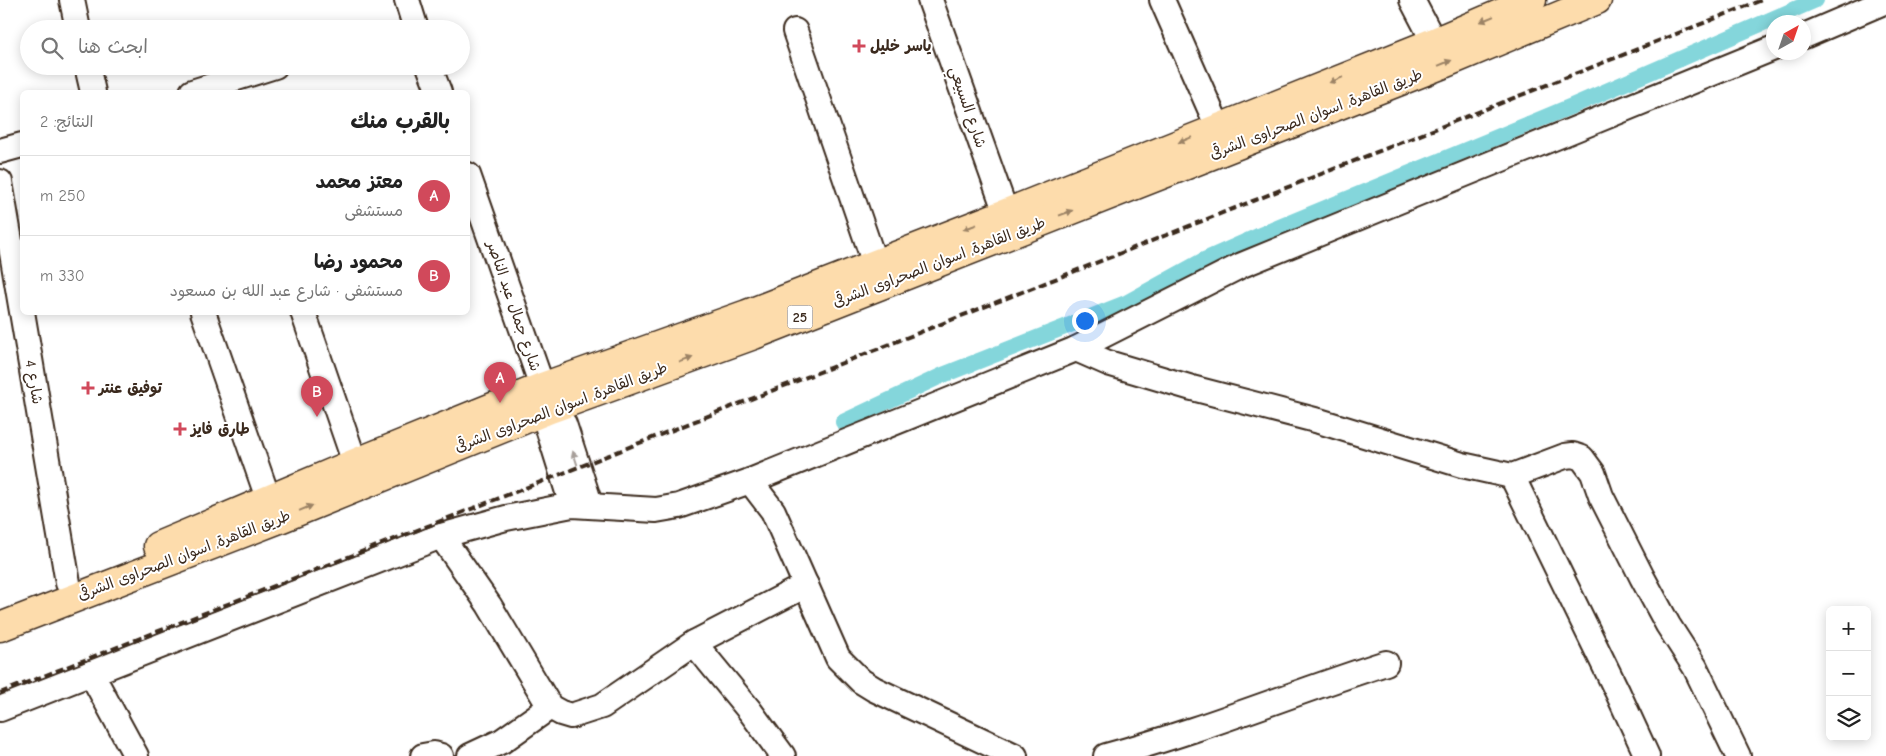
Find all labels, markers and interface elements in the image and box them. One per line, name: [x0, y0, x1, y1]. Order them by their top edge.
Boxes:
north arrow: [1766, 15, 1811, 60]
one-way arrow: [1480, 16, 1494, 24]
search box: [20, 20, 470, 75]
icon: search: [38, 34, 66, 62]
text: ابحث هنا: [78, 36, 148, 58]
place label: ياسر خليل: [870, 37, 932, 55]
marker: ياسر خليل: [852, 39, 866, 53]
one-way arrow: [1438, 59, 1452, 67]
street label: طريق القاهرة, اسوان الصحراوى الشرقى: [1206, 63, 1425, 163]
street label: شارع السبيعي: [942, 64, 990, 151]
one-way arrow: [1329, 77, 1343, 85]
text: بالقرب منك: [350, 109, 450, 133]
text: النتائج: 2: [40, 113, 94, 131]
one-way arrow: [1178, 137, 1192, 145]
text: معتز محمد: [316, 171, 403, 193]
text: 250 m: [40, 187, 85, 205]
text: A: [430, 187, 438, 205]
text: مستشفى: [344, 202, 403, 220]
one-way arrow: [1059, 208, 1073, 216]
street label: طريق القاهرة, اسوان الصحراوى الشرقى: [829, 211, 1048, 311]
one-way arrow: [962, 224, 977, 231]
street label: شارع جمال عبد الناصر: [482, 238, 545, 374]
text: محمود رضا: [314, 251, 403, 273]
text: 330 m: [40, 267, 85, 285]
text: B: [429, 267, 439, 285]
text: مستشفى · شارع عبد الله بن مسعود: [170, 282, 403, 300]
road number: 25: [788, 306, 812, 328]
your location: [1072, 308, 1098, 334]
street label: طريق القاهرة, اسوان الصحراوى الشرقى: [451, 356, 670, 456]
one-way arrow: [679, 356, 694, 364]
street label: شارع 4: [20, 358, 47, 406]
pin: A: [484, 362, 516, 403]
pin: B: [301, 376, 333, 417]
place label: توفيق عنتر: [97, 379, 162, 398]
marker: توفيق عنتر: [81, 381, 95, 395]
place label: طارق فايز: [189, 420, 250, 438]
marker: طارق فايز: [173, 422, 187, 436]
one-way arrow: [570, 450, 578, 465]
street label: طريق القاهرة, اسوان الصحراوى الشرقى: [74, 504, 293, 604]
one-way arrow: [299, 504, 314, 512]
map controls: [1826, 606, 1871, 741]
button: +: [1826, 606, 1871, 651]
button: −: [1826, 651, 1871, 696]
button: layers: [1826, 696, 1871, 741]

